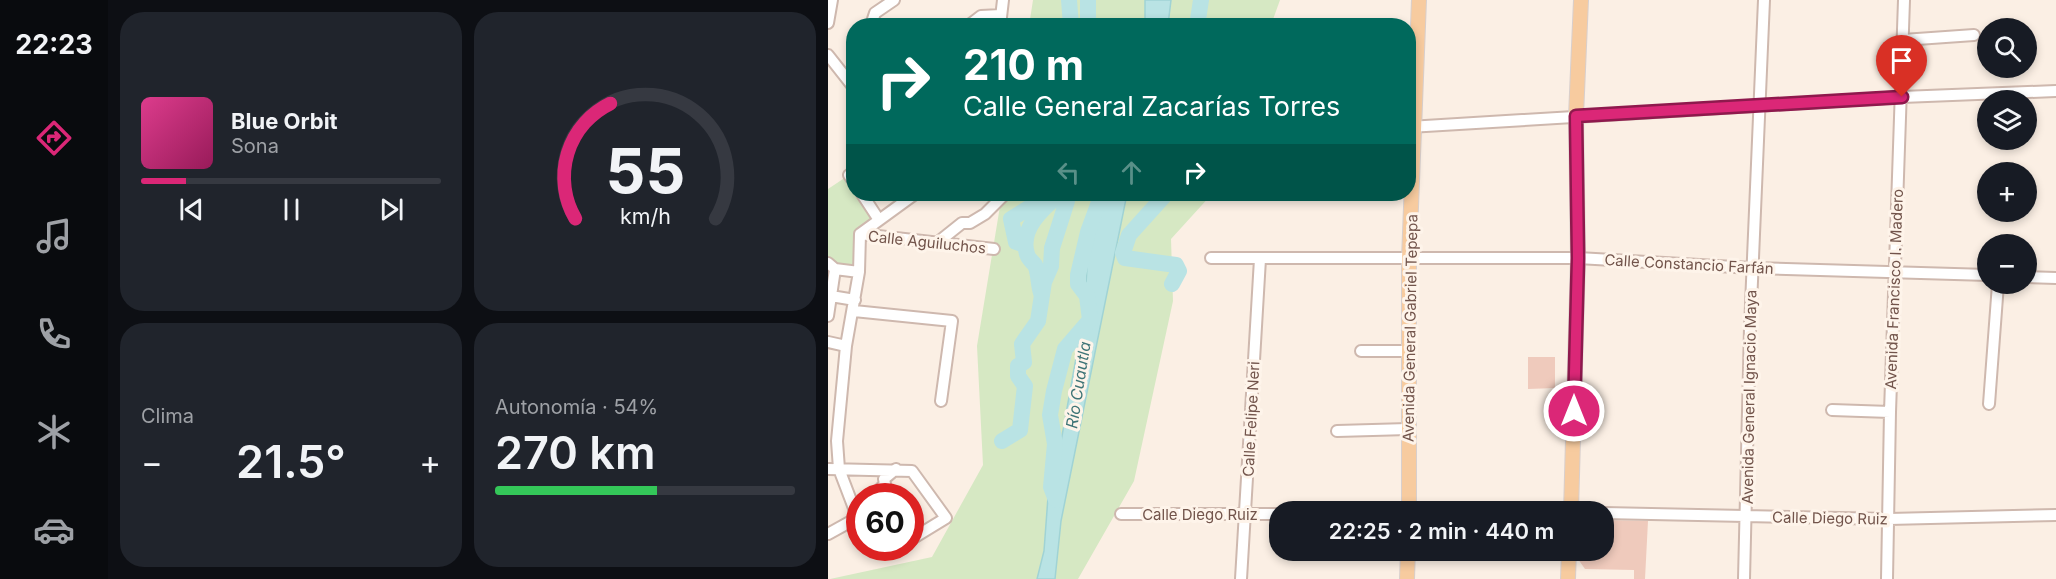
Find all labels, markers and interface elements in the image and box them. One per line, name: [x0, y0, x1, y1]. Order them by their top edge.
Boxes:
map controls: [1977, 18, 2037, 294]
button: search: [1977, 18, 2037, 78]
text: 22:23: [15, 28, 93, 61]
pin: [1876, 35, 1927, 97]
text: 210 m: [963, 39, 1084, 90]
icon: right: [864, 42, 942, 120]
icon: arrive: [1885, 44, 1918, 77]
text: Calle General Zacarías Torres: [963, 90, 1340, 123]
button: layers: [1977, 90, 2037, 150]
text: Blue Orbit: [231, 108, 338, 134]
icon: directions: [33, 117, 75, 159]
text: 55: [605, 133, 685, 208]
text: Sona: [231, 134, 279, 158]
icon: left: [1052, 156, 1085, 189]
icon: ahead: [1115, 156, 1148, 189]
icon: right: [1178, 156, 1211, 189]
button: +: [1977, 162, 2037, 222]
street label: Avenida Francisco I. Madero: [1881, 188, 1907, 390]
icon: previous: [175, 193, 208, 226]
icon: pause: [275, 193, 308, 226]
icon: next: [375, 193, 408, 226]
text: km/h: [620, 203, 670, 229]
street label: Avenida General Gabriel Tepepa: [1399, 214, 1421, 442]
icon: music: [33, 215, 75, 257]
street label: Calle Aguiluchos: [867, 226, 987, 258]
button: −: [1977, 234, 2037, 294]
street label: Calle Constancio Farfán: [1604, 250, 1774, 278]
street label: Avenida General Ignacio Maya: [1738, 290, 1760, 504]
icon: phone: [33, 313, 75, 355]
water label: Río Cuautla: [1061, 340, 1095, 430]
street label: Calle Felipe Neri: [1238, 361, 1264, 477]
position arrow: [1542, 379, 1606, 443]
text: Autonomía · 54%: [495, 395, 658, 419]
text: Clima: [141, 404, 194, 428]
icon: climate: [33, 411, 75, 453]
text: 270 km: [495, 425, 655, 480]
text: 21.5°: [236, 434, 346, 489]
text: −: [141, 442, 163, 482]
text: +: [419, 442, 441, 482]
speed limit sign: 60: [846, 483, 924, 561]
street label: Calle Diego Ruiz: [1142, 505, 1258, 524]
street label: Calle Diego Ruiz: [1772, 507, 1888, 529]
icon: car: [33, 509, 75, 551]
text: 22:25 · 2 min · 440 m: [1329, 518, 1554, 544]

